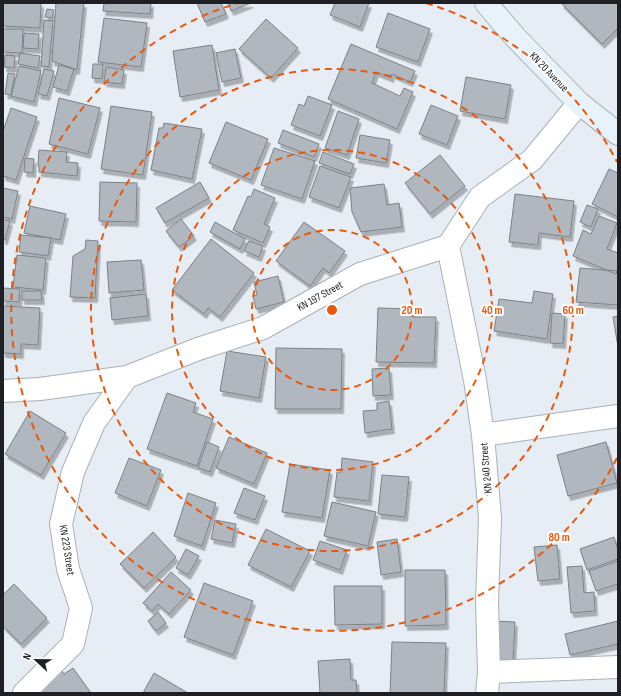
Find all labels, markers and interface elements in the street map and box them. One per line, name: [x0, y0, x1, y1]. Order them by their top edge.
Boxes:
street label: KN 20 Avenue: [527, 49, 571, 95]
street label: KN 197 Street: [295, 278, 346, 314]
centre of rings: [325, 303, 339, 317]
text: 20 m: [402, 303, 422, 318]
text: 40 m: [481, 303, 503, 318]
text: 60 m: [562, 303, 584, 318]
street label: KN 240 Street: [477, 441, 495, 494]
street label: KN 223 Street: [57, 524, 78, 577]
text: 80 m: [548, 530, 570, 545]
north arrow: [16, 640, 56, 680]
text: N: [20, 651, 34, 662]

